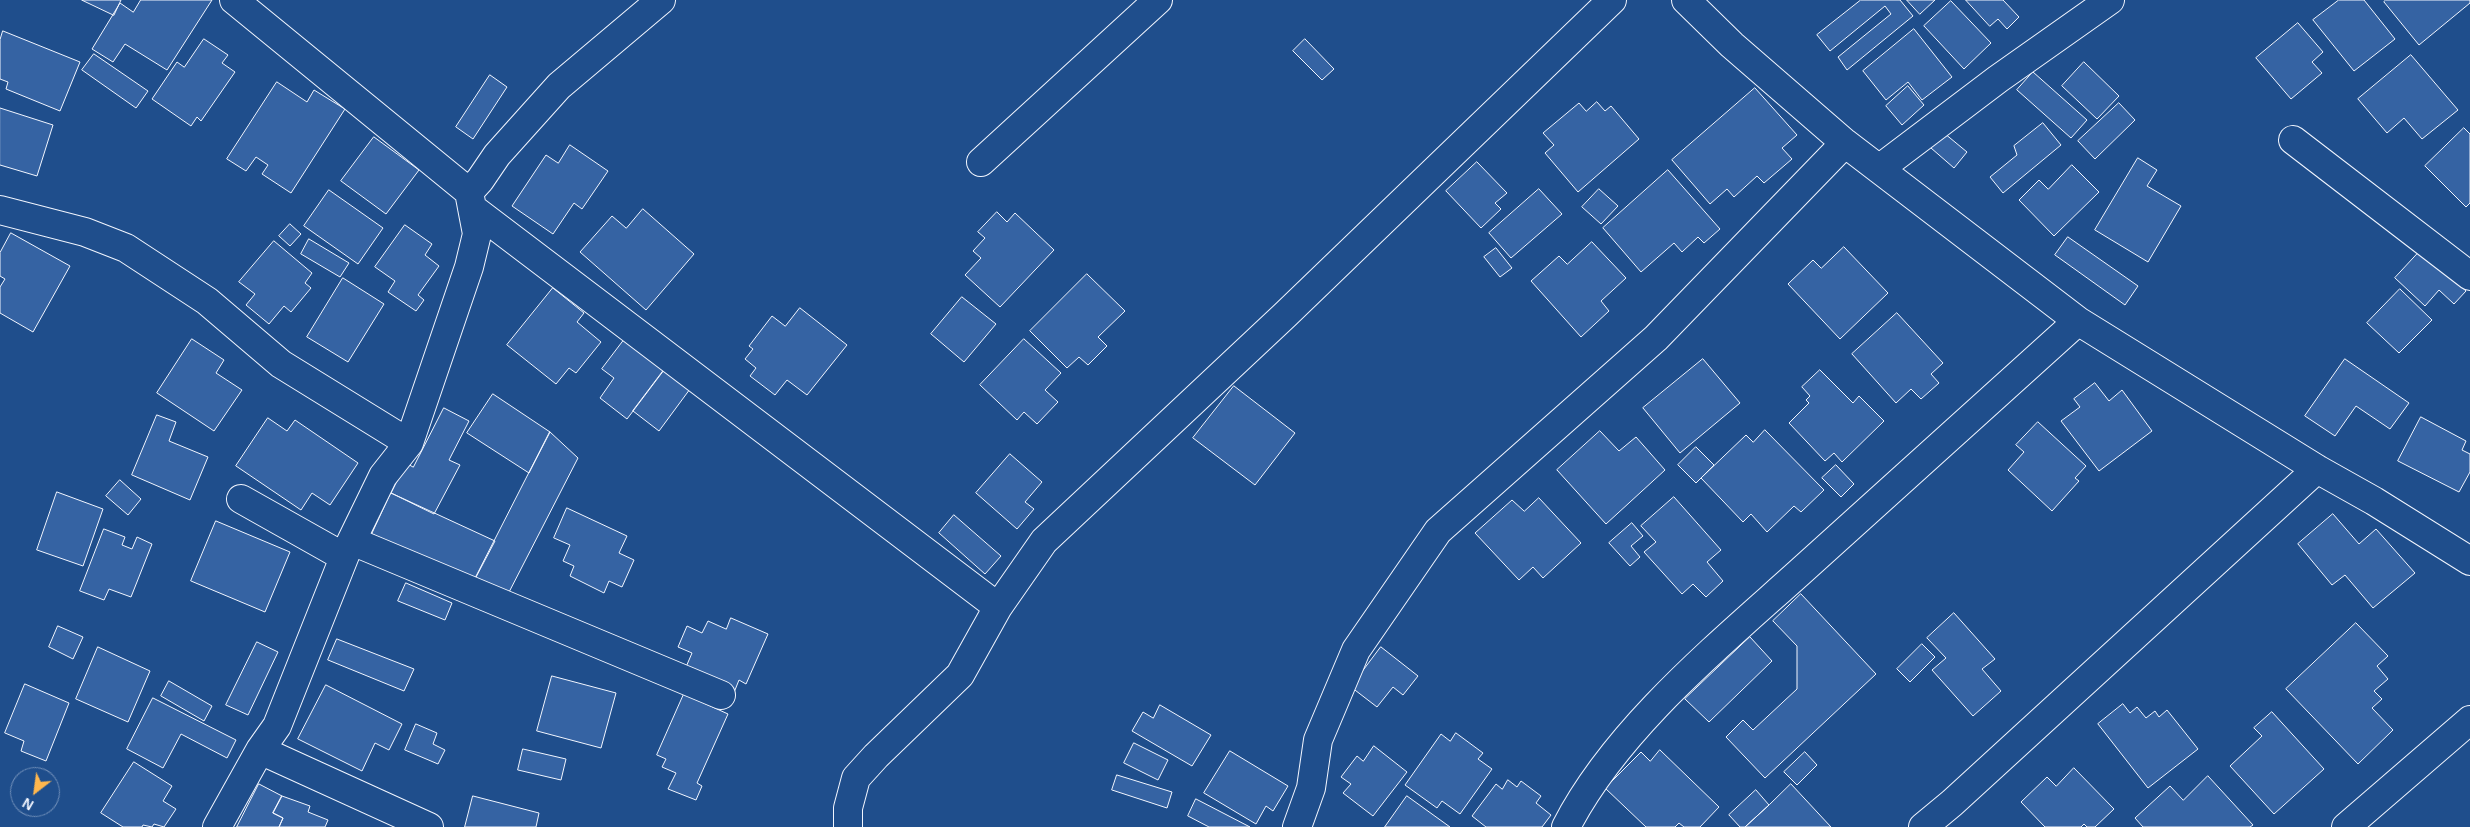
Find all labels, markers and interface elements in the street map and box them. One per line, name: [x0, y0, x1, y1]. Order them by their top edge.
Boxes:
north arrow: [10, 767, 60, 817]
text: N: [20, 795, 36, 814]

